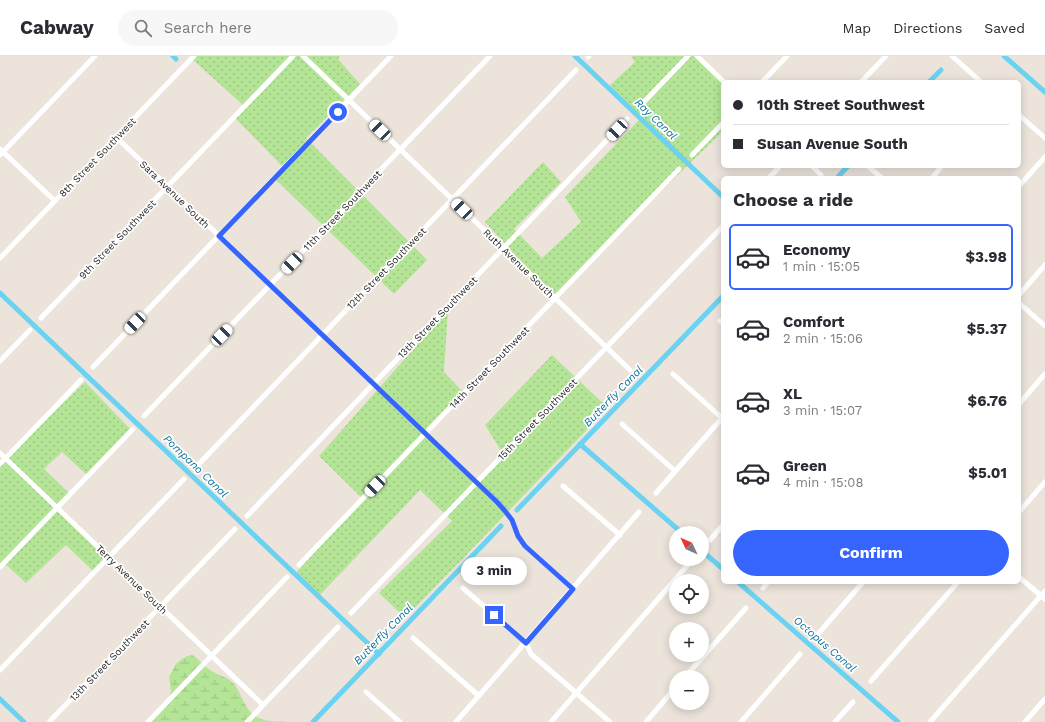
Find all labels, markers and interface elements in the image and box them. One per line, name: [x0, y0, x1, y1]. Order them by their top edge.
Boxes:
search box: [118, 10, 398, 46]
text: Cabway: [20, 16, 94, 39]
icon: search: [132, 17, 154, 39]
text: Search here: [164, 19, 252, 37]
text: Map: [843, 20, 871, 36]
text: Directions: [893, 20, 962, 36]
text: Saved: [984, 20, 1025, 36]
water label: Ray Canal: [632, 96, 680, 143]
text: 10th Street Southwest: [757, 96, 925, 114]
route start: [329, 103, 347, 121]
street label: 8th Street Southwest: [57, 115, 139, 199]
car: [367, 117, 393, 143]
car: [604, 117, 630, 143]
text: Susan Avenue South: [757, 135, 908, 153]
street label: Sara Avenue South: [138, 158, 212, 230]
street label: 11th Street Southwest: [301, 167, 384, 253]
text: Choose a ride: [733, 189, 853, 210]
car: [449, 196, 475, 222]
street label: 9th Street Southwest: [77, 197, 159, 281]
street label: 12th Street Southwest: [344, 225, 429, 311]
street label: Ruth Avenue South: [481, 227, 556, 300]
icon: car: [735, 239, 771, 275]
text: Economy: [783, 241, 850, 259]
text: $3.98: [965, 248, 1007, 266]
car: [279, 250, 305, 276]
text: 1 min · 15:05: [783, 259, 860, 274]
street label: 13th Street Southwest: [395, 274, 480, 360]
car: [122, 310, 148, 336]
icon: car: [735, 311, 771, 347]
text: Comfort: [783, 313, 844, 331]
text: $5.37: [967, 320, 1007, 338]
car: [209, 322, 235, 348]
street label: 14th Street Southwest: [447, 324, 532, 411]
text: 2 min · 15:06: [783, 331, 863, 346]
water label: Butterfly Canal: [581, 363, 646, 429]
street label: 15th Street Southwest: [495, 376, 580, 462]
icon: car: [735, 383, 771, 419]
text: XL: [783, 385, 802, 403]
text: $6.76: [968, 392, 1007, 410]
text: 3 min · 15:07: [783, 403, 862, 418]
water label: Pompano Canal: [161, 432, 231, 501]
icon: car: [735, 455, 771, 491]
text: Green: [783, 457, 827, 475]
text: $5.01: [968, 464, 1007, 482]
car: [362, 473, 388, 499]
text: 4 min · 15:08: [783, 475, 863, 490]
north arrow: [669, 526, 709, 566]
map controls: [669, 526, 709, 710]
button: Confirm: [733, 530, 1009, 576]
street label: Terry Avenue South: [94, 543, 169, 616]
callout: 3 min: [461, 557, 527, 585]
text: 3 min: [476, 563, 512, 578]
button: locate: [669, 574, 709, 614]
water label: Butterfly Canal: [351, 601, 416, 667]
route end: [485, 606, 503, 624]
water label: Octopus Canal: [791, 614, 859, 675]
street label: 13th Street Southwest: [67, 617, 152, 703]
button: +: [669, 622, 709, 662]
button: −: [669, 670, 709, 710]

